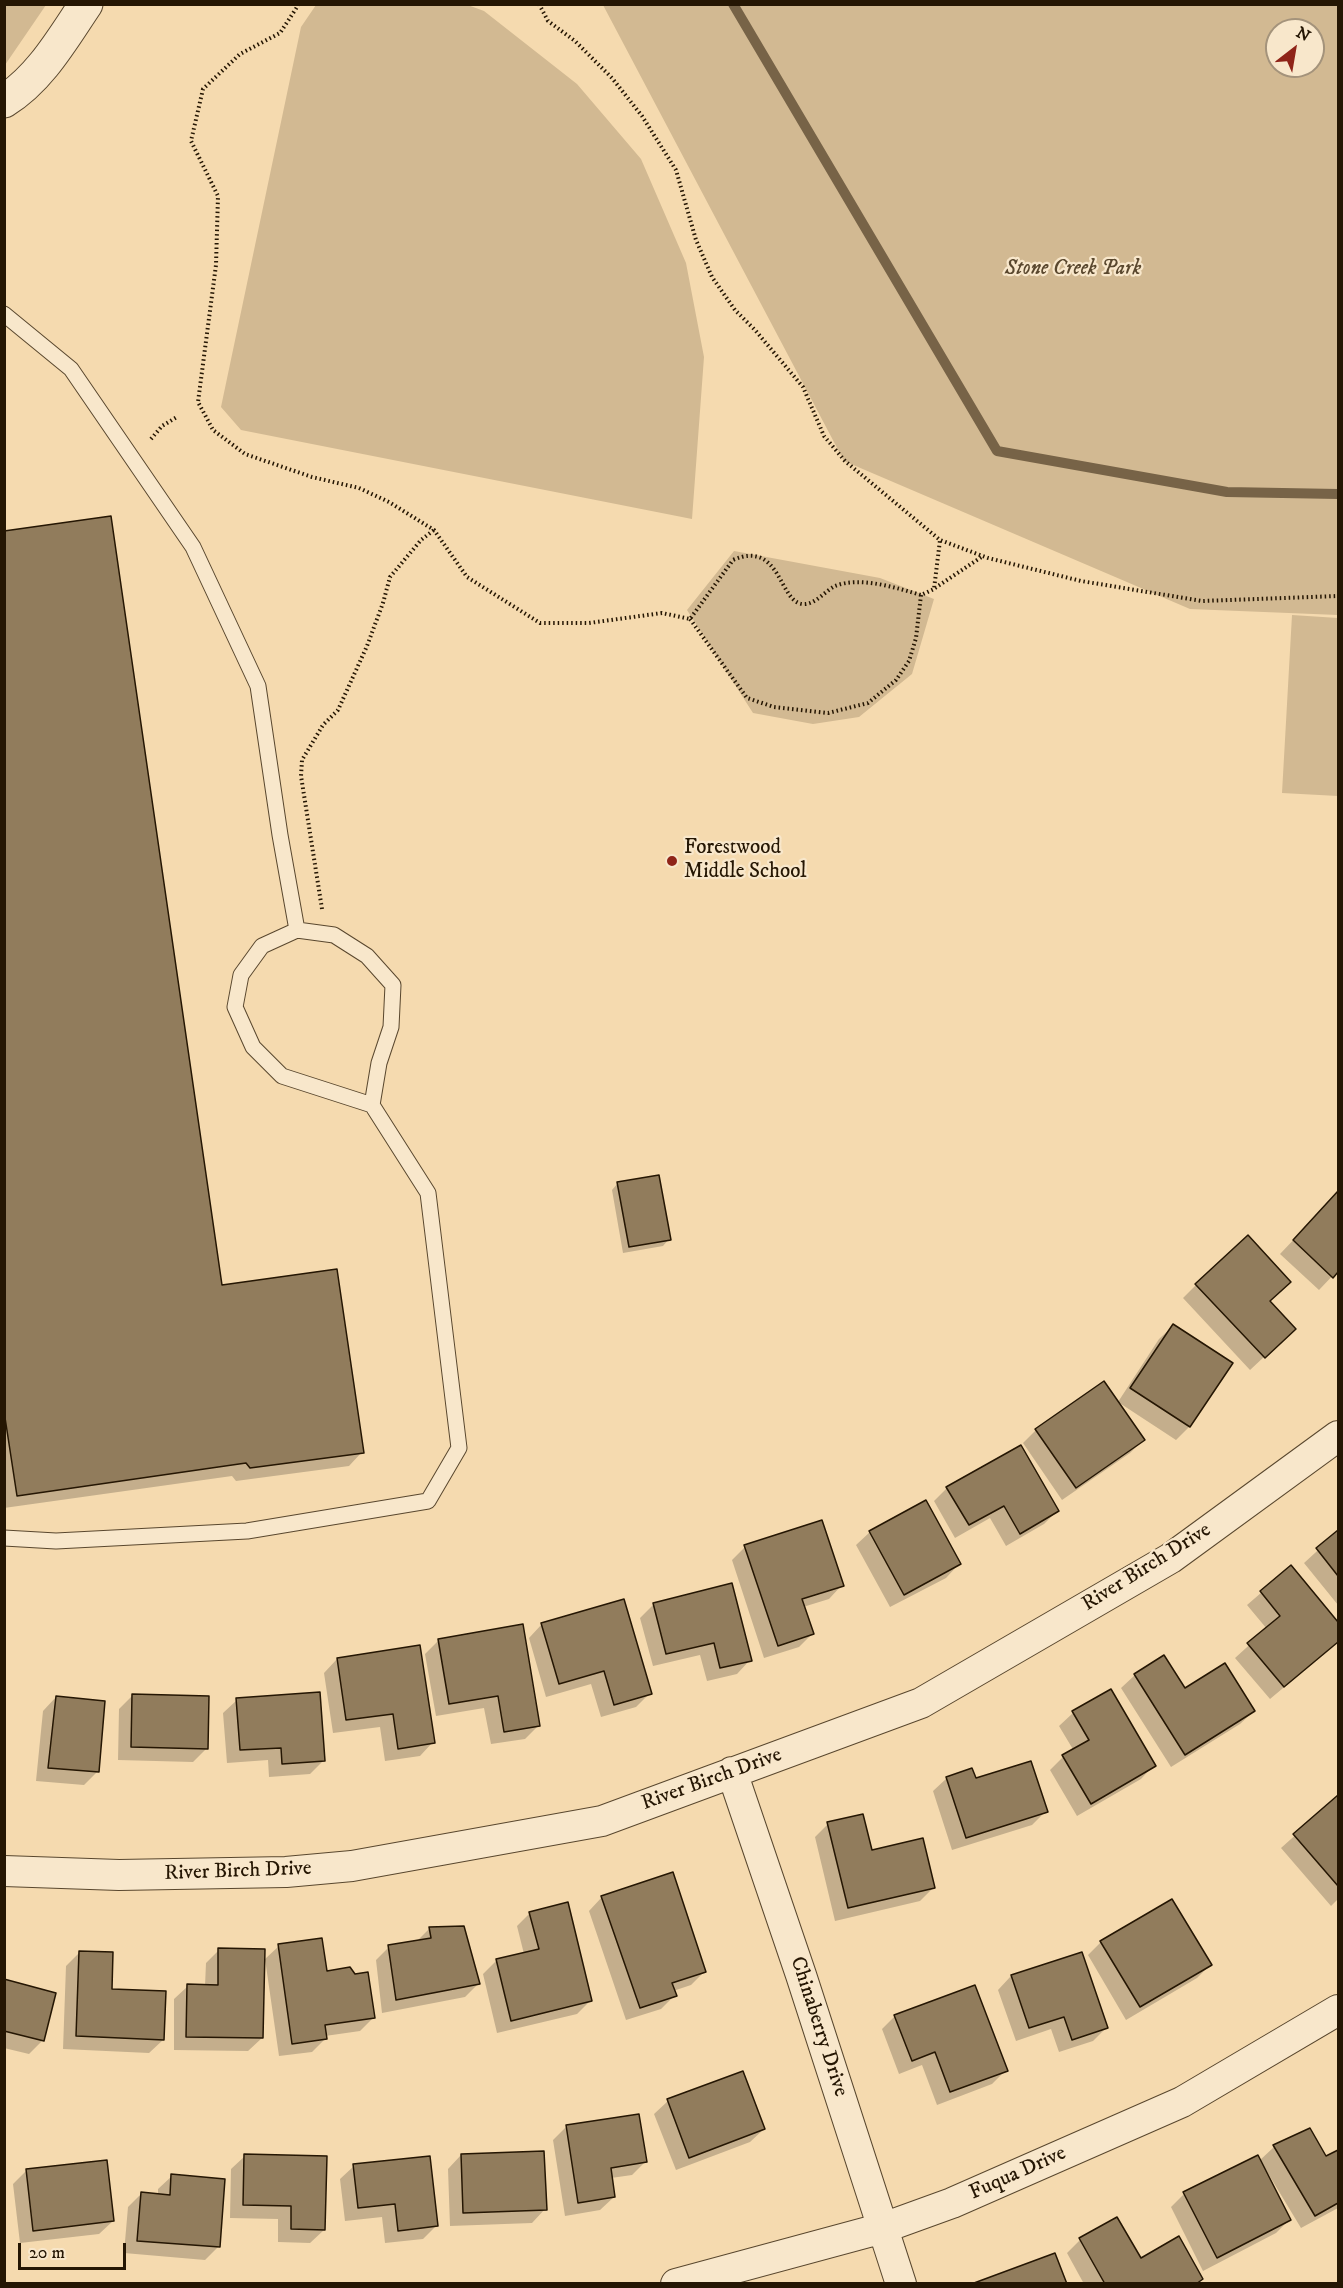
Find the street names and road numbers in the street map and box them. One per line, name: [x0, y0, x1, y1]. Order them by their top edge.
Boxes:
street label: River Birch Drive: [1078, 1518, 1216, 1618]
street label: River Birch Drive: [639, 1743, 785, 1817]
street label: River Birch Drive: [164, 1857, 312, 1887]
street label: Chinaberry Drive: [784, 1954, 852, 2100]
street label: Fuqua Drive: [966, 2142, 1070, 2206]

